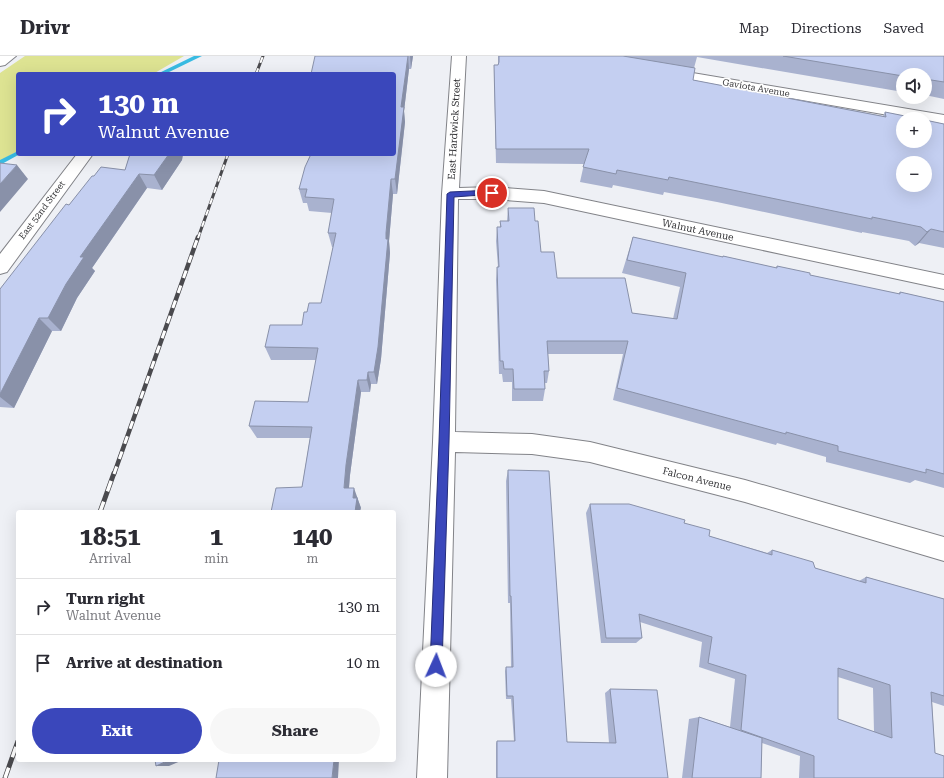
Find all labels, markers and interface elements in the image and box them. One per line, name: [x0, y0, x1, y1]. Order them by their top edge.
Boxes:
text: Drivr: [20, 16, 70, 39]
text: Map: [739, 20, 769, 36]
text: Directions: [791, 20, 861, 36]
text: Saved: [883, 20, 924, 36]
map controls: [896, 68, 932, 192]
button: sound: [896, 68, 932, 104]
street label: Gaviota Avenue: [722, 77, 790, 99]
street label: East Hardwick Street: [446, 78, 462, 180]
text: 130 m: [98, 87, 179, 120]
icon: right: [32, 88, 84, 140]
button: +: [896, 112, 932, 148]
text: Walnut Avenue: [98, 121, 229, 142]
button: −: [896, 156, 932, 192]
pin: [475, 176, 509, 210]
street label: East 52nd Street: [17, 178, 68, 241]
icon: arrive: [481, 182, 503, 204]
street label: Walnut Avenue: [661, 217, 735, 243]
street label: Falcon Avenue: [661, 465, 733, 493]
text: 18:51: [80, 523, 141, 551]
text: 1: [210, 523, 223, 551]
text: 140: [292, 523, 333, 551]
text: Arrival: [89, 551, 131, 566]
text: min: [204, 551, 229, 566]
text: m: [306, 551, 318, 566]
text: Turn right: [66, 590, 145, 608]
icon: right: [32, 596, 54, 618]
text: 130 m: [337, 598, 380, 616]
text: Walnut Avenue: [66, 608, 161, 623]
position arrow: [415, 645, 457, 687]
icon: arrive: [32, 652, 54, 674]
text: Arrive at destination: [66, 654, 222, 672]
text: 10 m: [346, 654, 380, 672]
button: Exit: [32, 708, 202, 754]
button: Share: [210, 708, 380, 754]

